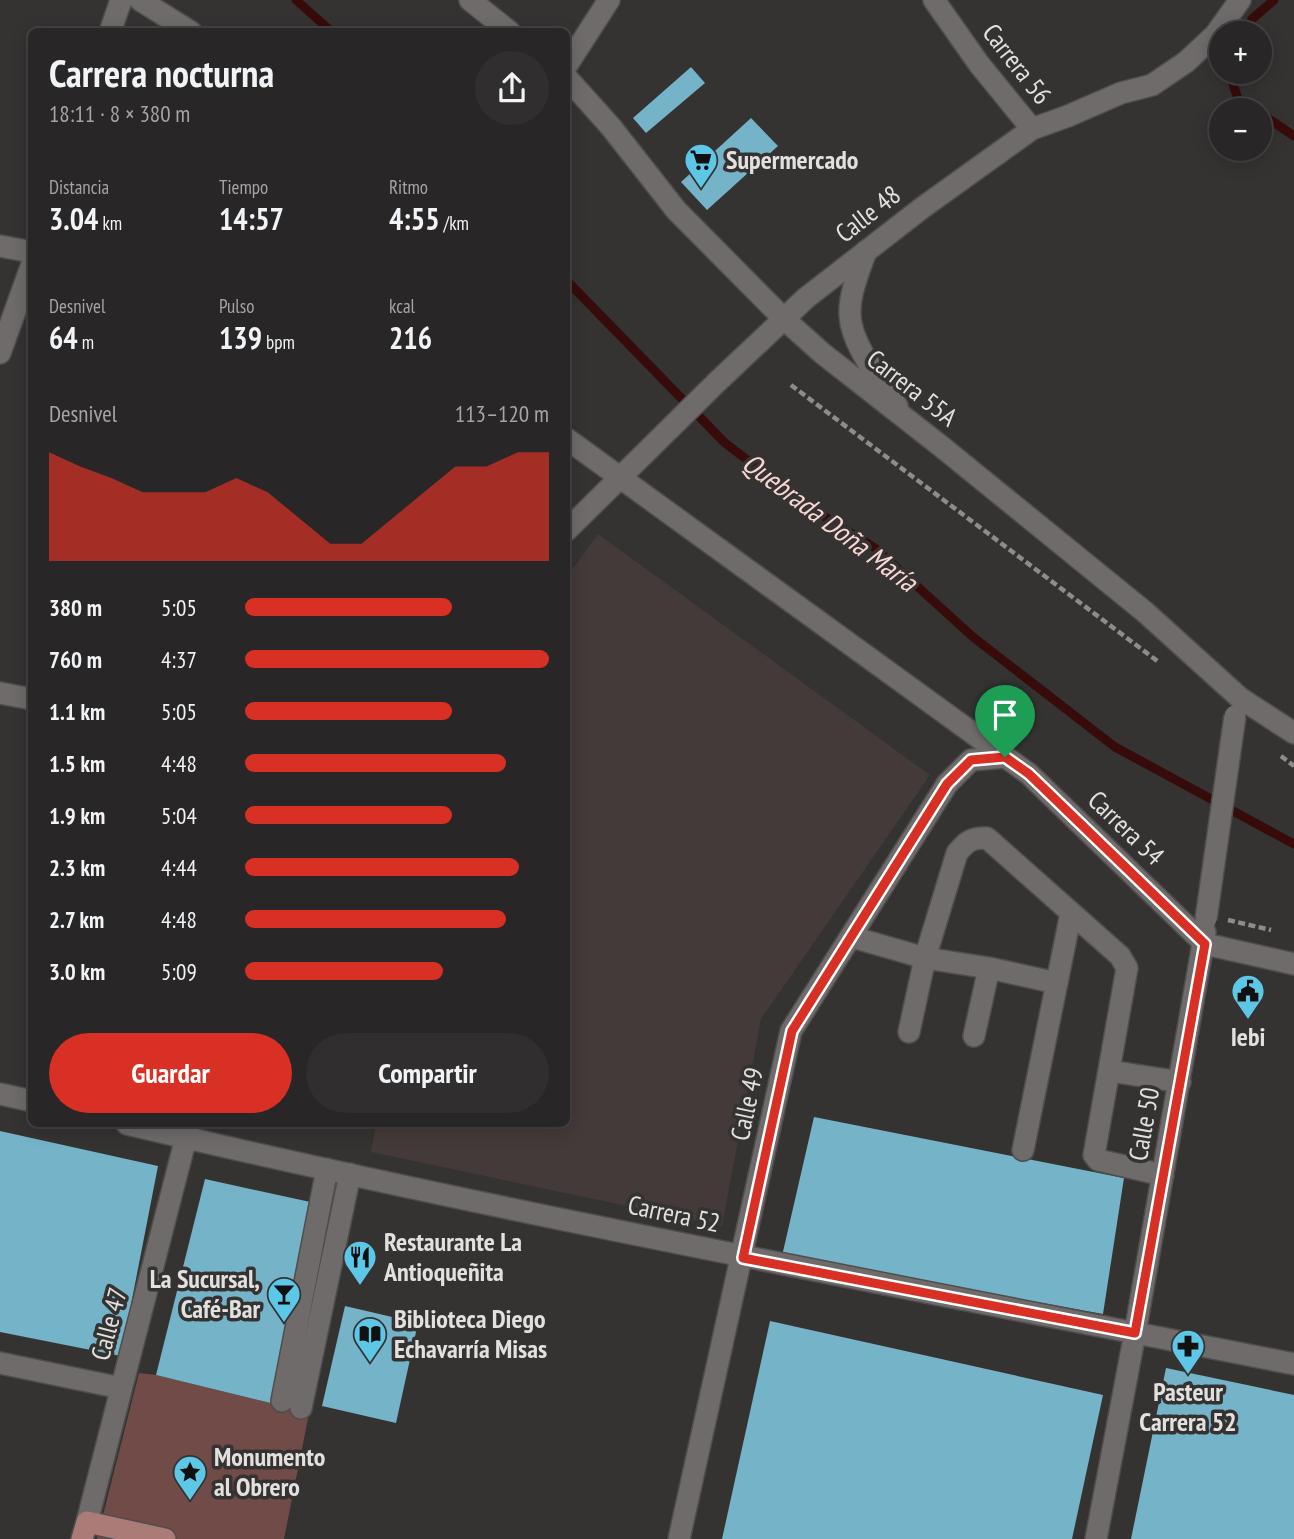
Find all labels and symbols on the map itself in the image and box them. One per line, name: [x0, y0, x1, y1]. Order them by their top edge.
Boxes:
street label: Carrera 56: [976, 17, 1059, 111]
supermarket icon: Supermercado: [682, 141, 720, 190]
place label: Supermercado: [726, 143, 858, 176]
street label: Calle 48: [828, 178, 907, 249]
street label: Carrera 55A: [861, 342, 965, 434]
water label: Quebrada Doña María: [735, 444, 927, 601]
pin: [975, 685, 1035, 757]
street label: Carrera 54: [1081, 783, 1172, 872]
public building icon: Iebi: [1229, 972, 1267, 1021]
place label: Iebi: [1231, 1020, 1265, 1053]
street label: Calle 49: [723, 1064, 770, 1143]
street label: Calle 50: [1121, 1085, 1166, 1163]
street label: Carrera 52: [625, 1188, 723, 1239]
place label: Restaurante La Antioqueñita: [383, 1225, 522, 1288]
restaurant icon: Restaurante La Antioqueñita: [341, 1238, 379, 1287]
place label: La Sucursal, Café-Bar: [150, 1262, 260, 1325]
bar icon: La Sucursal, Café-Bar: [265, 1275, 303, 1324]
street label: Calle 47: [83, 1284, 134, 1364]
place label: Biblioteca Diego Echavarría Misas: [394, 1302, 547, 1365]
library icon: Biblioteca Diego Echavarría Misas: [351, 1315, 389, 1364]
pharmacy icon: Pasteur Carrera 52: [1169, 1327, 1207, 1376]
place label: Pasteur Carrera 52: [1139, 1375, 1237, 1438]
place label: Monumento al Obrero: [214, 1440, 325, 1503]
place icon: Monumento al Obrero: [171, 1453, 209, 1502]

